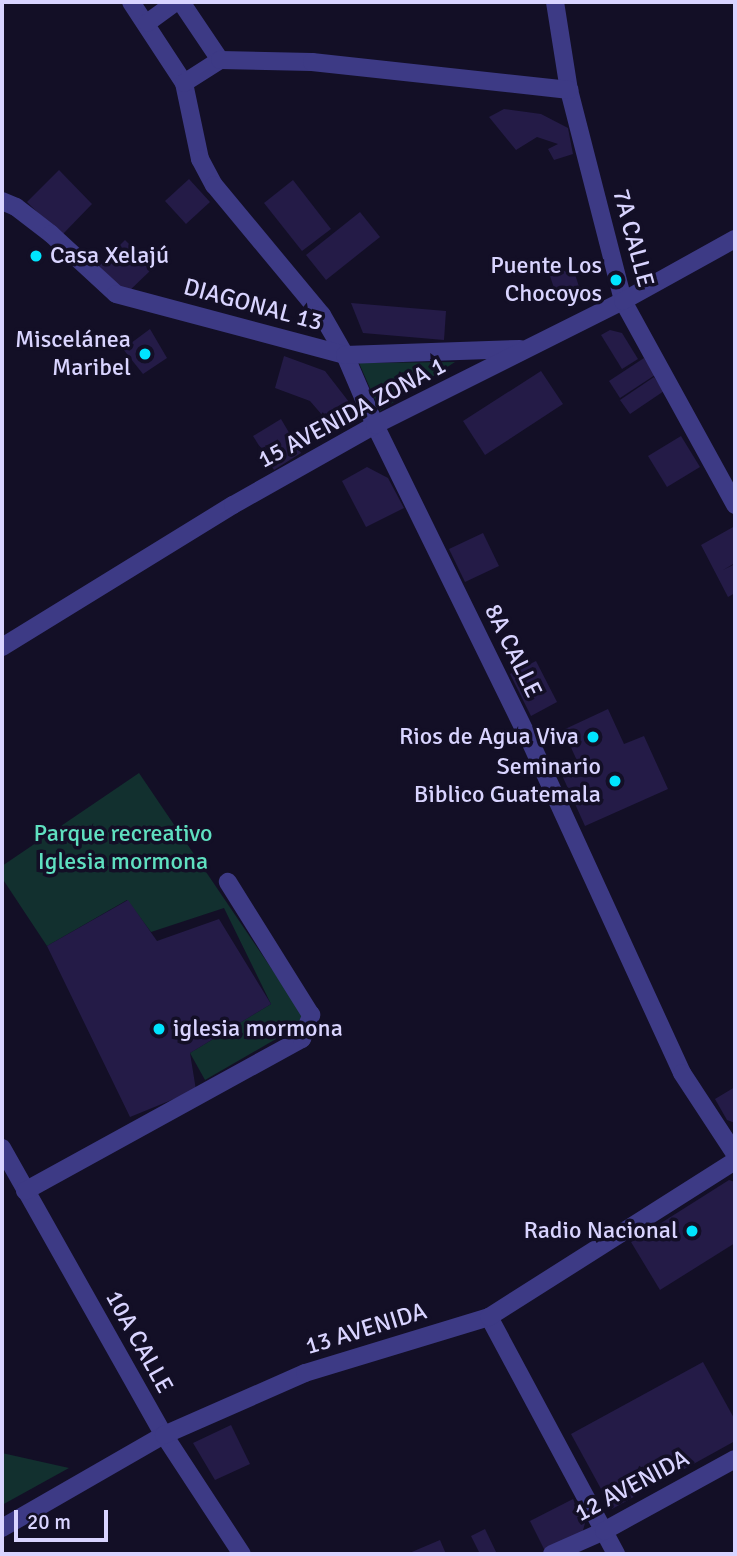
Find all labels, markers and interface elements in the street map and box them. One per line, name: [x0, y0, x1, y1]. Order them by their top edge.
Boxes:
street label: 7A CALLE: [606, 186, 660, 290]
place label: Casa Xelajú: [50, 242, 169, 270]
marker: Casa Xelajú: [28, 248, 44, 264]
place label: Puente Los Chocoyos: [490, 252, 602, 308]
marker: Puente Los Chocoyos: [608, 272, 624, 288]
street label: DIAGONAL 13: [180, 273, 326, 337]
place label: Miscelánea Maribel: [15, 326, 131, 382]
marker: Miscelánea Maribel: [137, 346, 153, 362]
street label: 15 AVENIDA ZONA 1: [253, 351, 451, 475]
street label: 8A CALLE: [478, 600, 548, 702]
place label: Rios de Agua Viva: [399, 723, 579, 751]
marker: Rios de Agua Viva: [585, 729, 601, 745]
place label: Seminario Biblico Guatemala: [414, 753, 601, 809]
marker: Seminario Biblico Guatemala: [607, 773, 623, 789]
park label: Parque recreativo Iglesia mormona: [34, 820, 212, 876]
place label: iglesia mormona: [173, 1015, 343, 1043]
marker: iglesia mormona: [151, 1021, 167, 1037]
place label: Radio Nacional: [524, 1217, 678, 1245]
marker: Radio Nacional: [684, 1223, 700, 1239]
street label: 10A CALLE: [99, 1286, 179, 1398]
street label: 13 AVENIDA: [302, 1297, 430, 1361]
street label: 12 AVENIDA: [570, 1444, 694, 1528]
scale bar: [18, 1496, 112, 1540]
text: 20 m: [27, 1509, 71, 1535]

